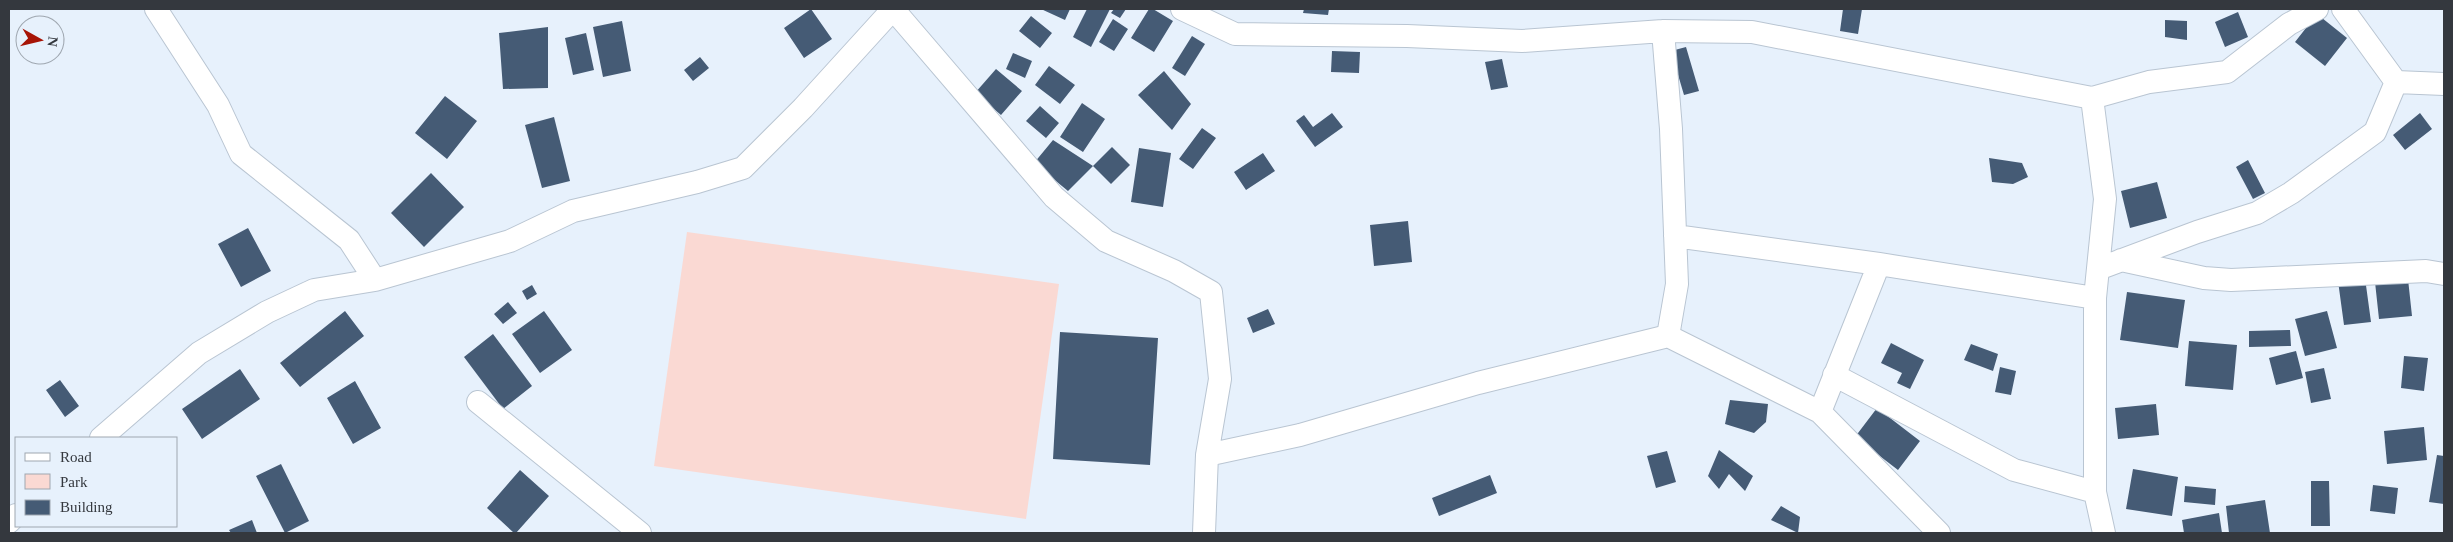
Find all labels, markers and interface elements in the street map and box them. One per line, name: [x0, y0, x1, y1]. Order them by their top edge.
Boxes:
north arrow: [15, 15, 65, 65]
text: N: [44, 36, 61, 48]
legend: [15, 437, 178, 527]
text: Road: [60, 449, 92, 465]
text: Park: [60, 474, 88, 490]
text: Building: [60, 499, 113, 515]

